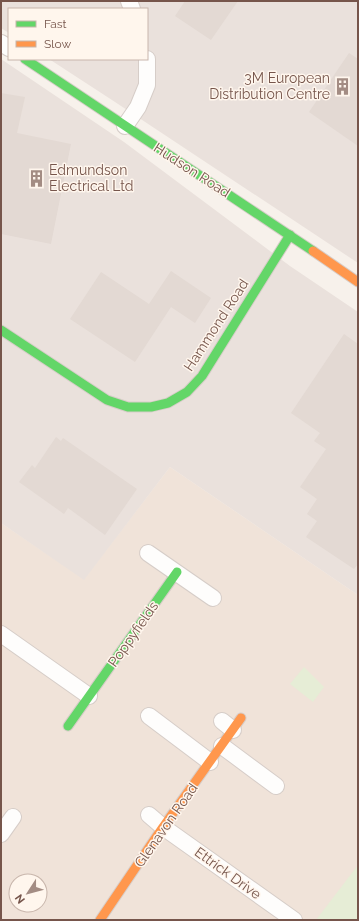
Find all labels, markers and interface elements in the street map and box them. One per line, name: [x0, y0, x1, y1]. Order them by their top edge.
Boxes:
legend: [8, 8, 148, 60]
text: Fast: [44, 17, 67, 31]
text: Slow: [44, 37, 71, 51]
place label: 3M European Distribution Centre: [209, 70, 330, 102]
building icon: 3M European Distribution Centre: [333, 76, 353, 96]
street label: Hudson Road: [151, 139, 233, 201]
place label: Edmundson Electrical Ltd: [49, 162, 134, 194]
building icon: Edmundson Electrical Ltd: [26, 168, 46, 188]
street label: Hammond Road: [180, 276, 252, 374]
street label: Poppyfields: [105, 598, 162, 670]
street label: Glenavon Road: [131, 780, 201, 870]
street label: Ettrick Drive: [192, 844, 264, 902]
north arrow: [8, 873, 48, 913]
text: N: [13, 891, 28, 906]

